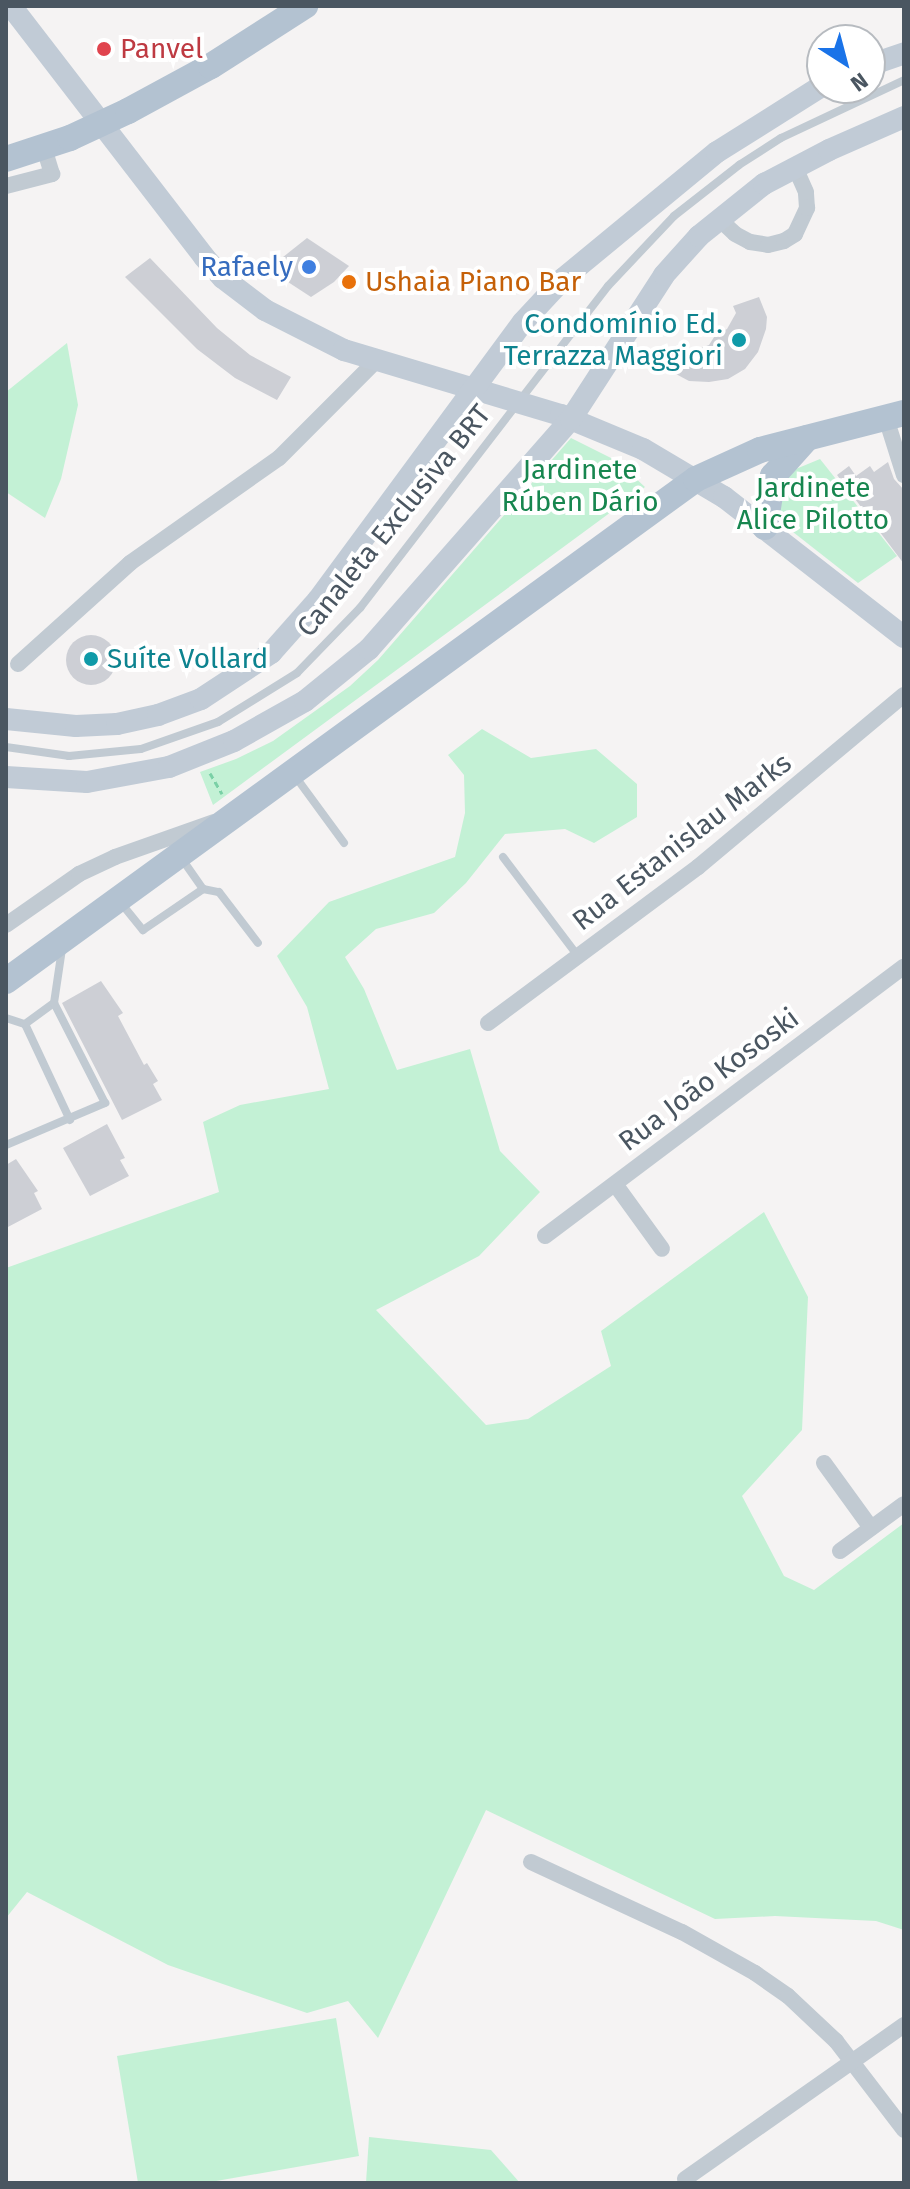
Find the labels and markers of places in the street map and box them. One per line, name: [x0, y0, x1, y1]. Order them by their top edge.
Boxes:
place label: Panvel: [120, 32, 203, 66]
marker: Panvel: [95, 40, 113, 58]
place label: Rafaely: [200, 250, 293, 284]
marker: Rafaely: [300, 258, 318, 276]
place label: Ushaia Piano Bar: [365, 265, 581, 299]
marker: Ushaia Piano Bar: [340, 273, 358, 291]
place label: Condomínio Ed. Terrazza Maggiori: [503, 307, 723, 373]
marker: Condomínio Ed. Terrazza Maggiori: [730, 331, 748, 349]
place label: Suíte Vollard: [107, 642, 268, 676]
marker: Suíte Vollard: [82, 650, 100, 668]

